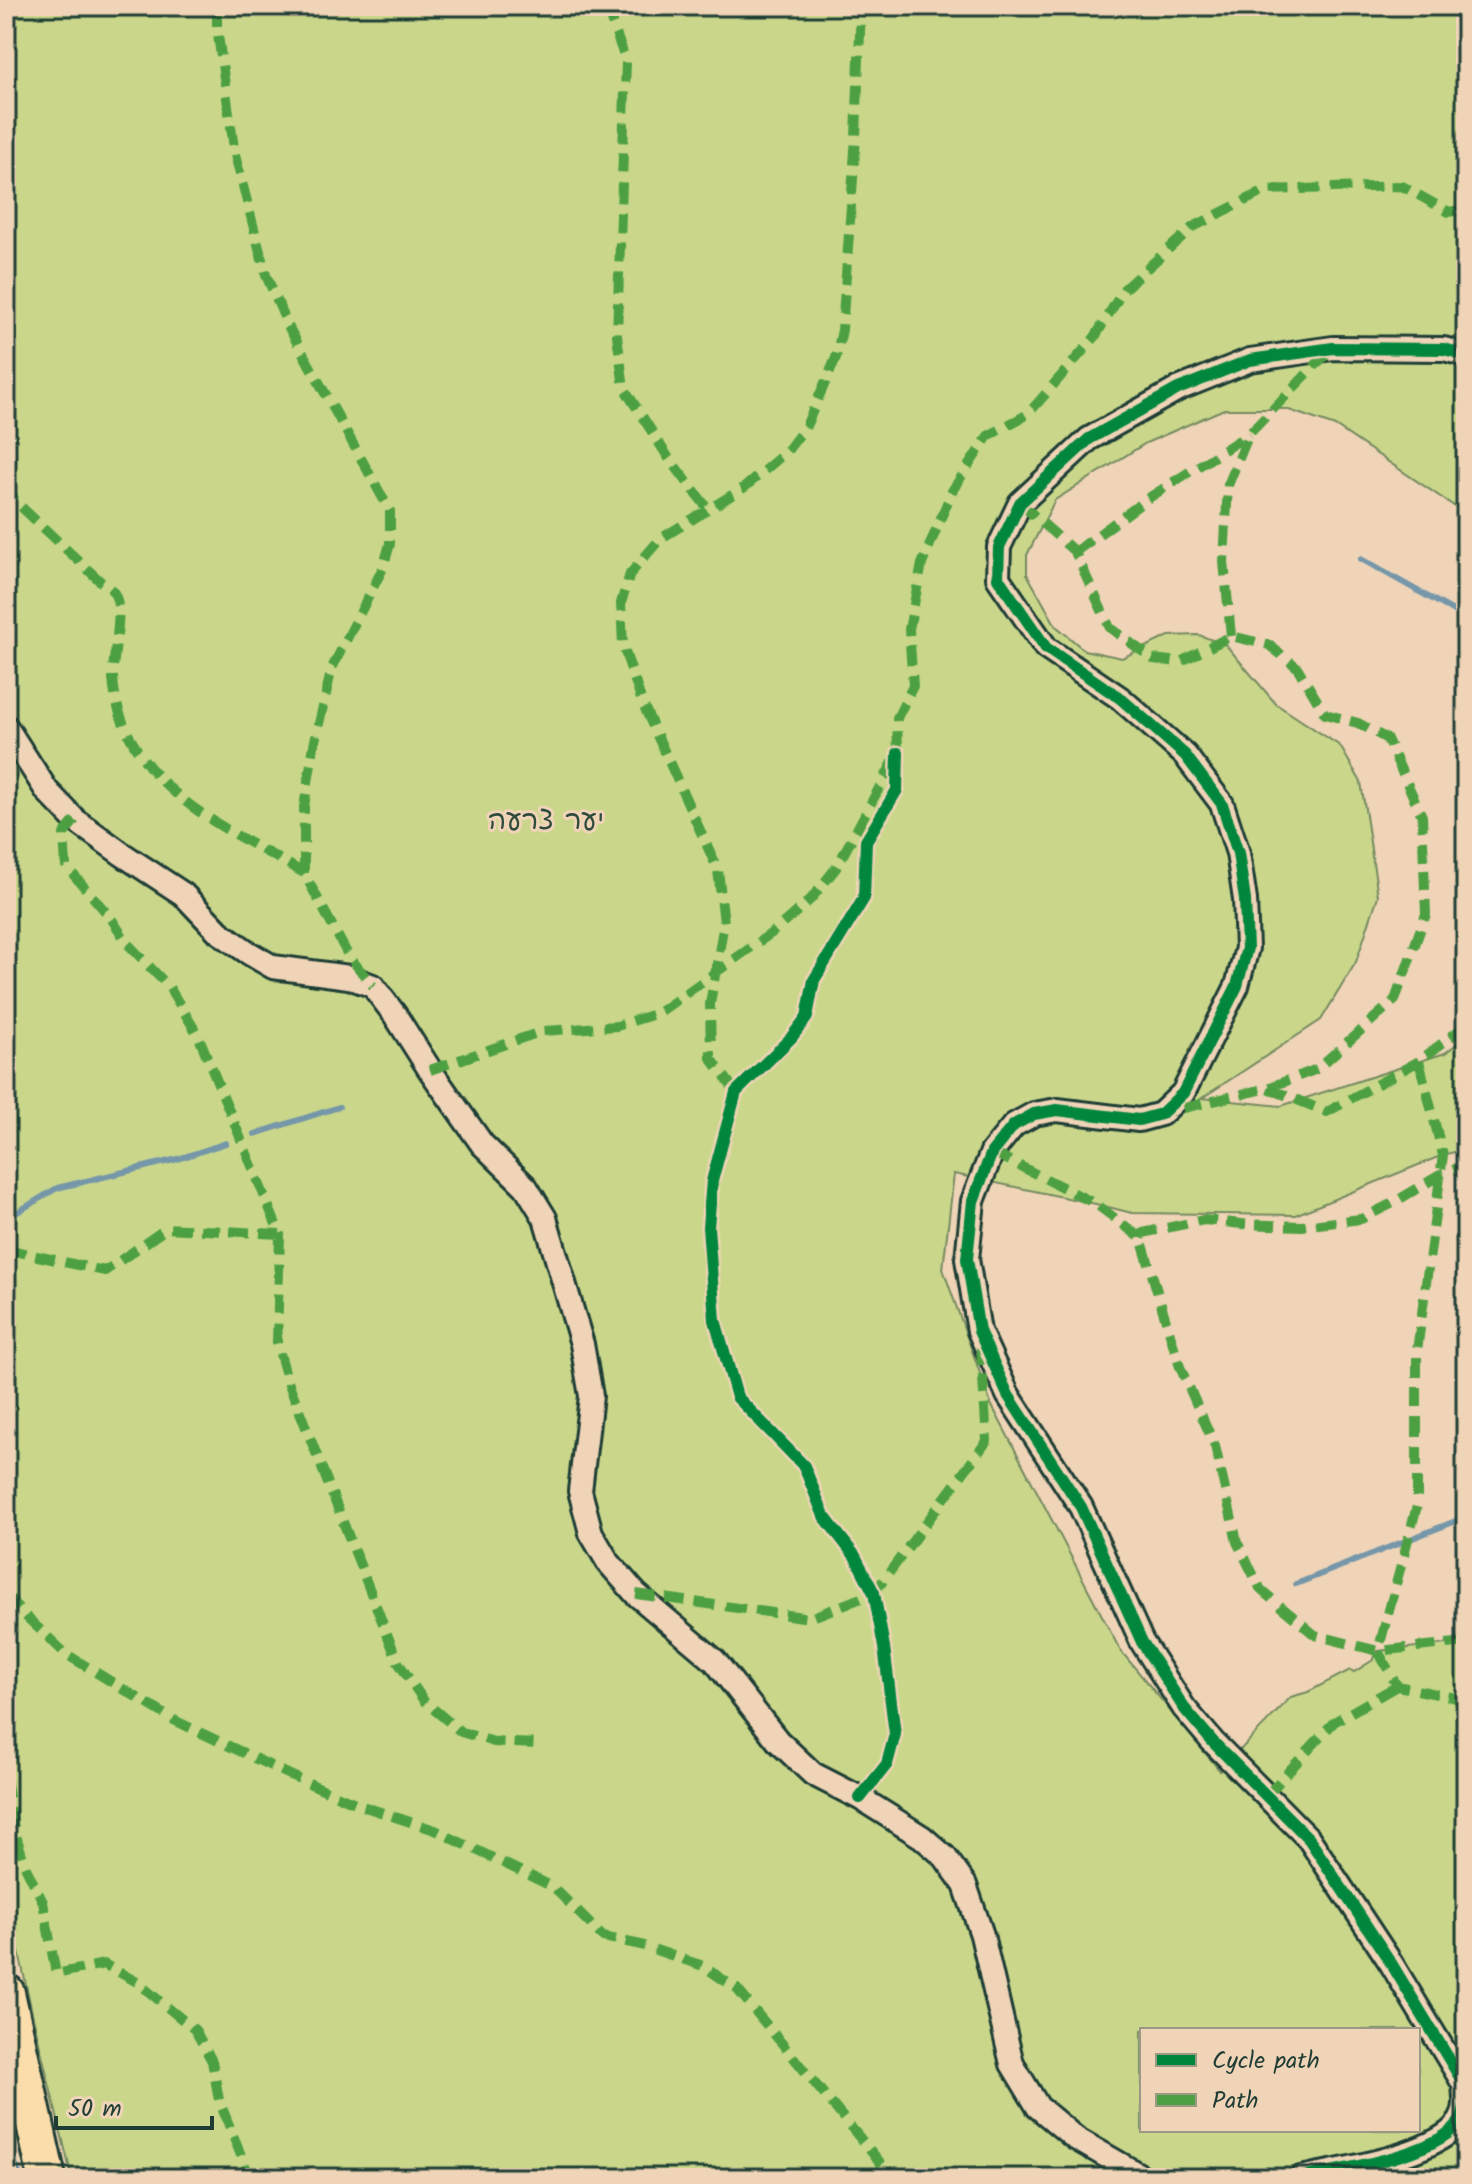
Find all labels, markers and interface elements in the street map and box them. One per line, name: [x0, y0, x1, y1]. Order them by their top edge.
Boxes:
park label: יער צרעה: [488, 799, 604, 844]
legend: [1140, 2028, 1420, 2132]
text: Cycle path: [1212, 2042, 1320, 2081]
scale bar: [56, 2080, 212, 2130]
text: Path: [1212, 2082, 1258, 2121]
text: 50 m: [68, 2090, 122, 2129]

